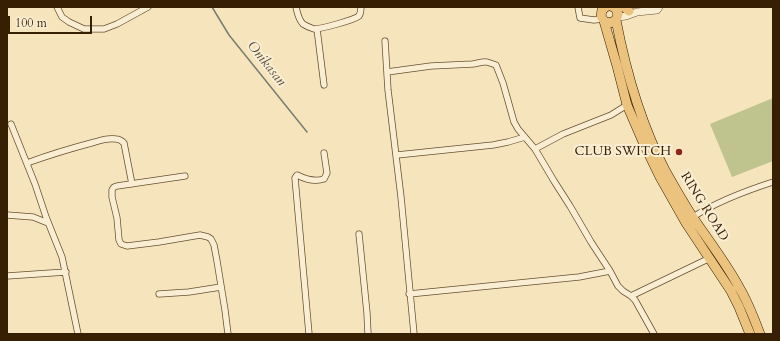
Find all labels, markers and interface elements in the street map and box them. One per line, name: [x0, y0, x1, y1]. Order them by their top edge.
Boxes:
scale bar: [10, 8, 94, 34]
text: 100 m: [15, 15, 47, 31]
water label: Onikasan: [243, 38, 289, 90]
place label: CLUB SWITCH: [575, 144, 671, 160]
marker: CLUB SWITCH: [674, 147, 684, 157]
street label: RING ROAD: [677, 170, 731, 244]

